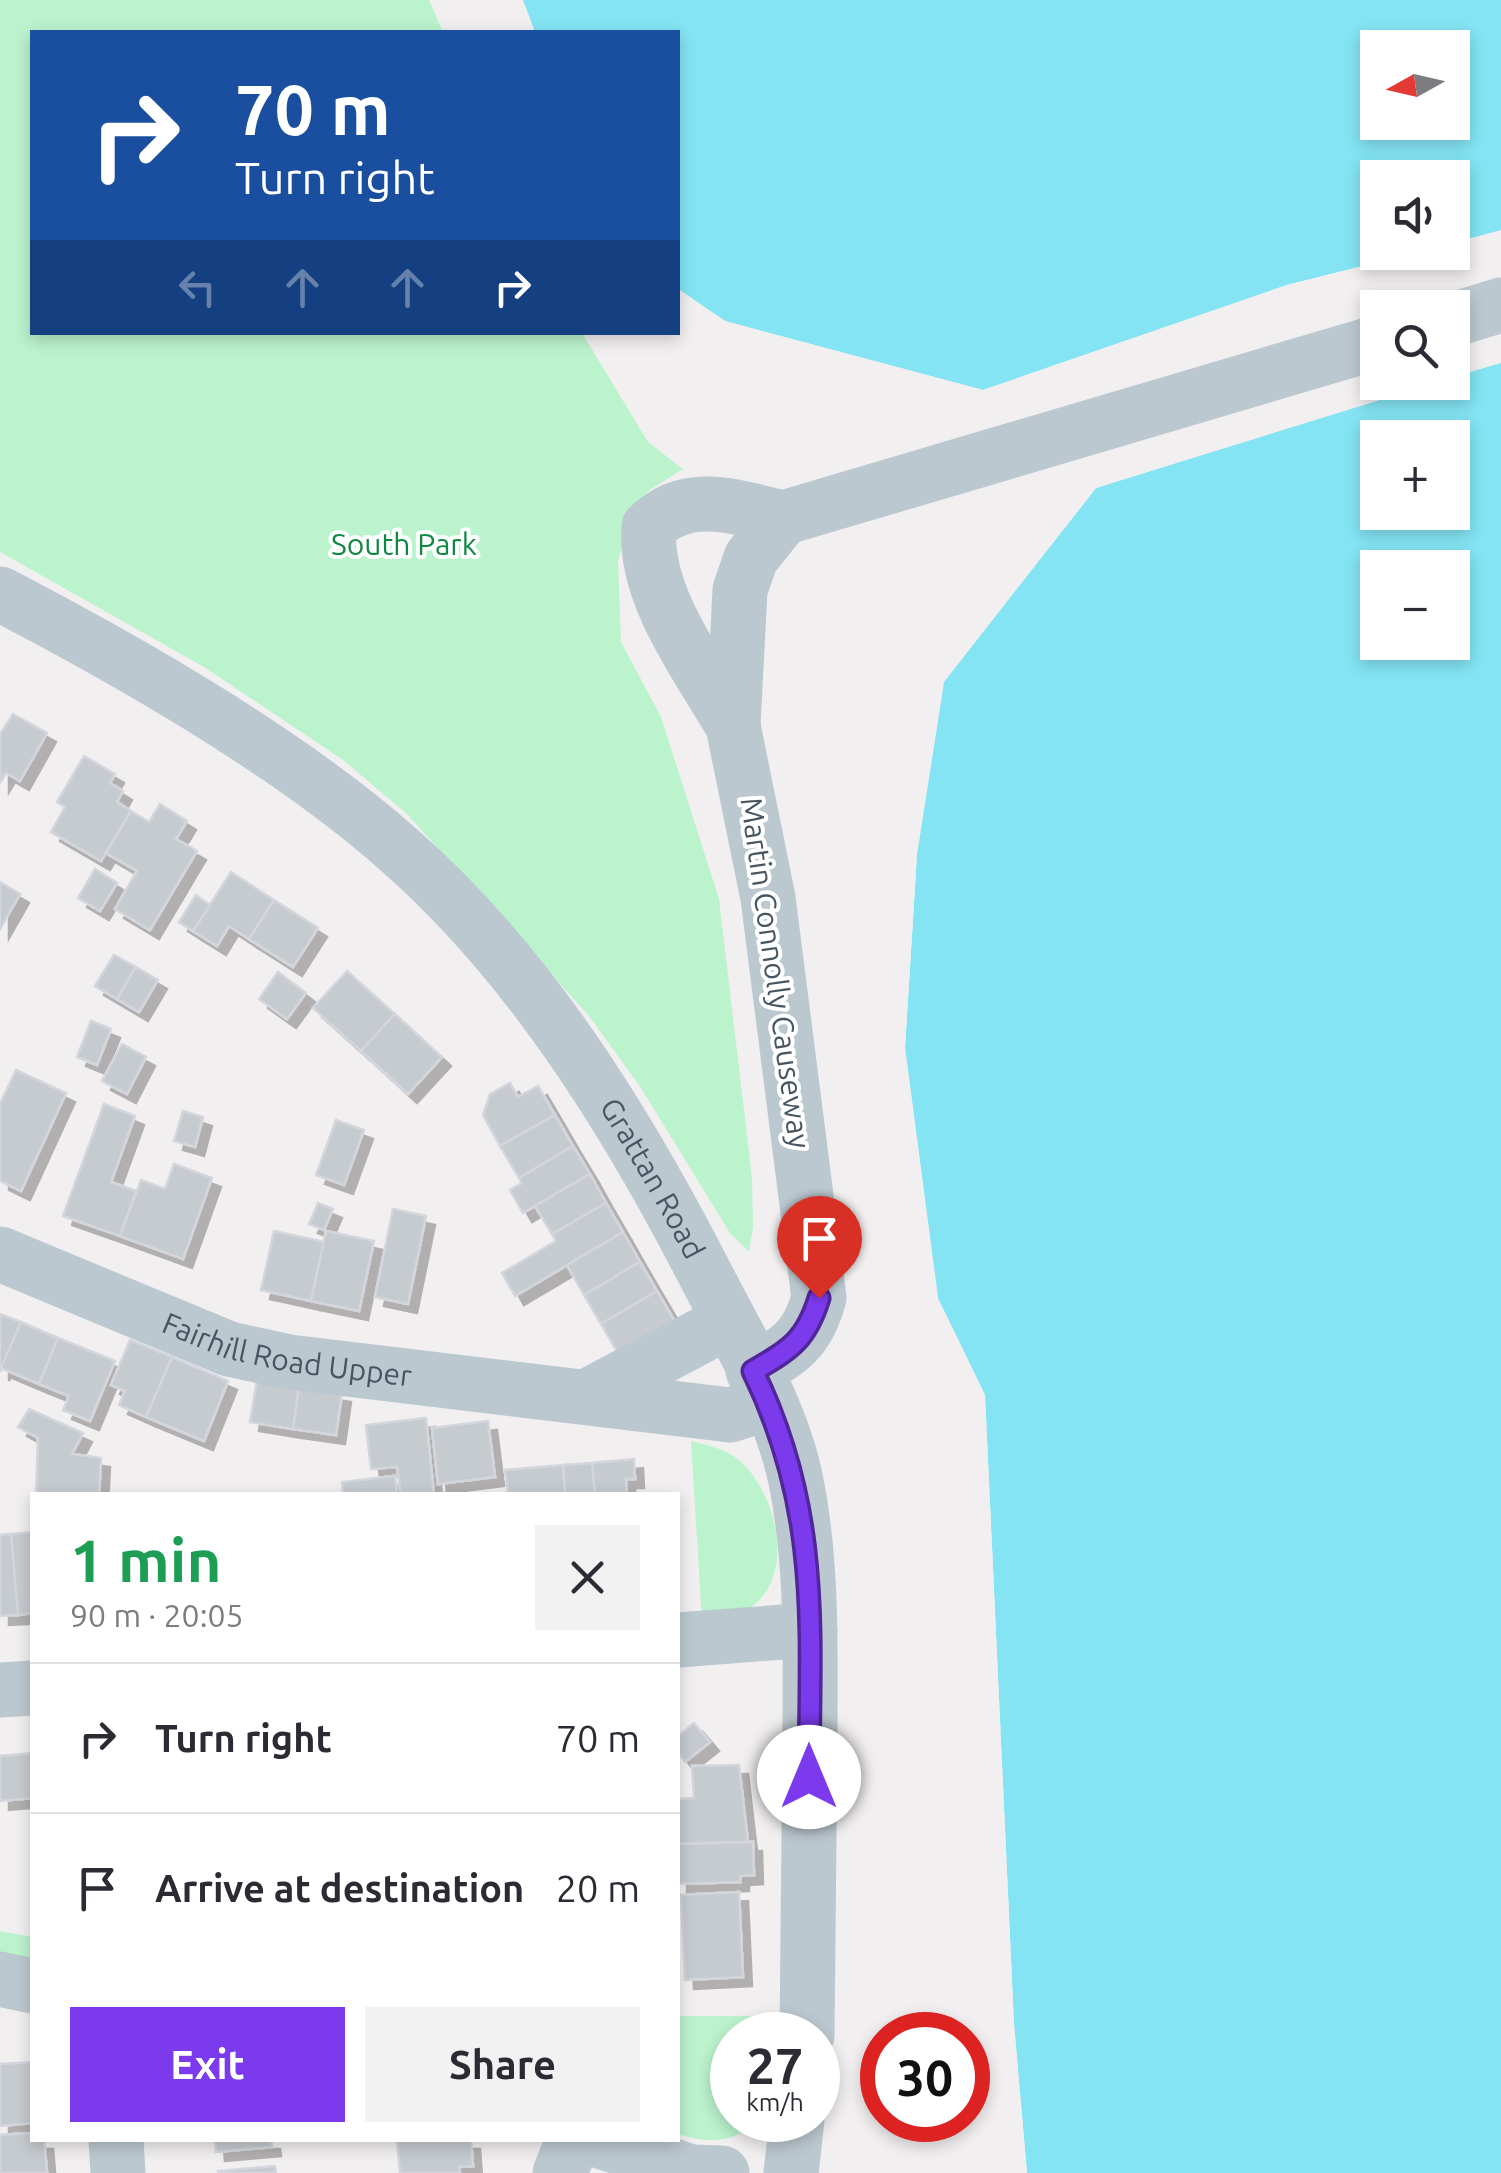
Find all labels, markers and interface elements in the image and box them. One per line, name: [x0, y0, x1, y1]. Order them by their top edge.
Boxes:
north arrow: [1360, 30, 1470, 140]
map controls: [1360, 30, 1470, 660]
icon: right: [70, 70, 200, 200]
text: 70 m: [235, 70, 391, 148]
text: Turn right: [235, 152, 435, 203]
button: sound: [1360, 160, 1470, 270]
icon: left: [170, 260, 225, 315]
icon: ahead: [275, 260, 330, 315]
icon: ahead: [380, 260, 435, 315]
icon: right: [485, 260, 540, 315]
button: search: [1360, 290, 1470, 400]
button: +: [1360, 420, 1470, 530]
park label: South Park: [331, 527, 477, 561]
button: −: [1360, 550, 1470, 660]
street label: Martin Connolly Causeway: [734, 795, 817, 1151]
street label: Grattan Road: [594, 1092, 712, 1264]
pin: [777, 1196, 862, 1299]
icon: arrive: [792, 1211, 847, 1266]
street label: Fairhill Road Upper: [158, 1305, 414, 1393]
button: close: [535, 1525, 640, 1630]
text: 1 min: [70, 1526, 222, 1593]
text: 90 m · 20:05: [70, 1597, 244, 1633]
icon: right: [70, 1711, 125, 1766]
text: Turn right: [155, 1717, 332, 1759]
text: 70 m: [556, 1717, 640, 1759]
position arrow: [757, 1725, 861, 1829]
icon: arrive: [70, 1861, 125, 1916]
text: Arrive at destination: [155, 1867, 524, 1909]
text: 20 m: [556, 1867, 640, 1909]
button: Exit: [70, 2007, 345, 2122]
button: Share: [365, 2007, 640, 2122]
speed limit sign: 30: [860, 2012, 990, 2142]
text: 27: [747, 2037, 803, 2093]
text: km/h: [746, 2088, 804, 2116]

